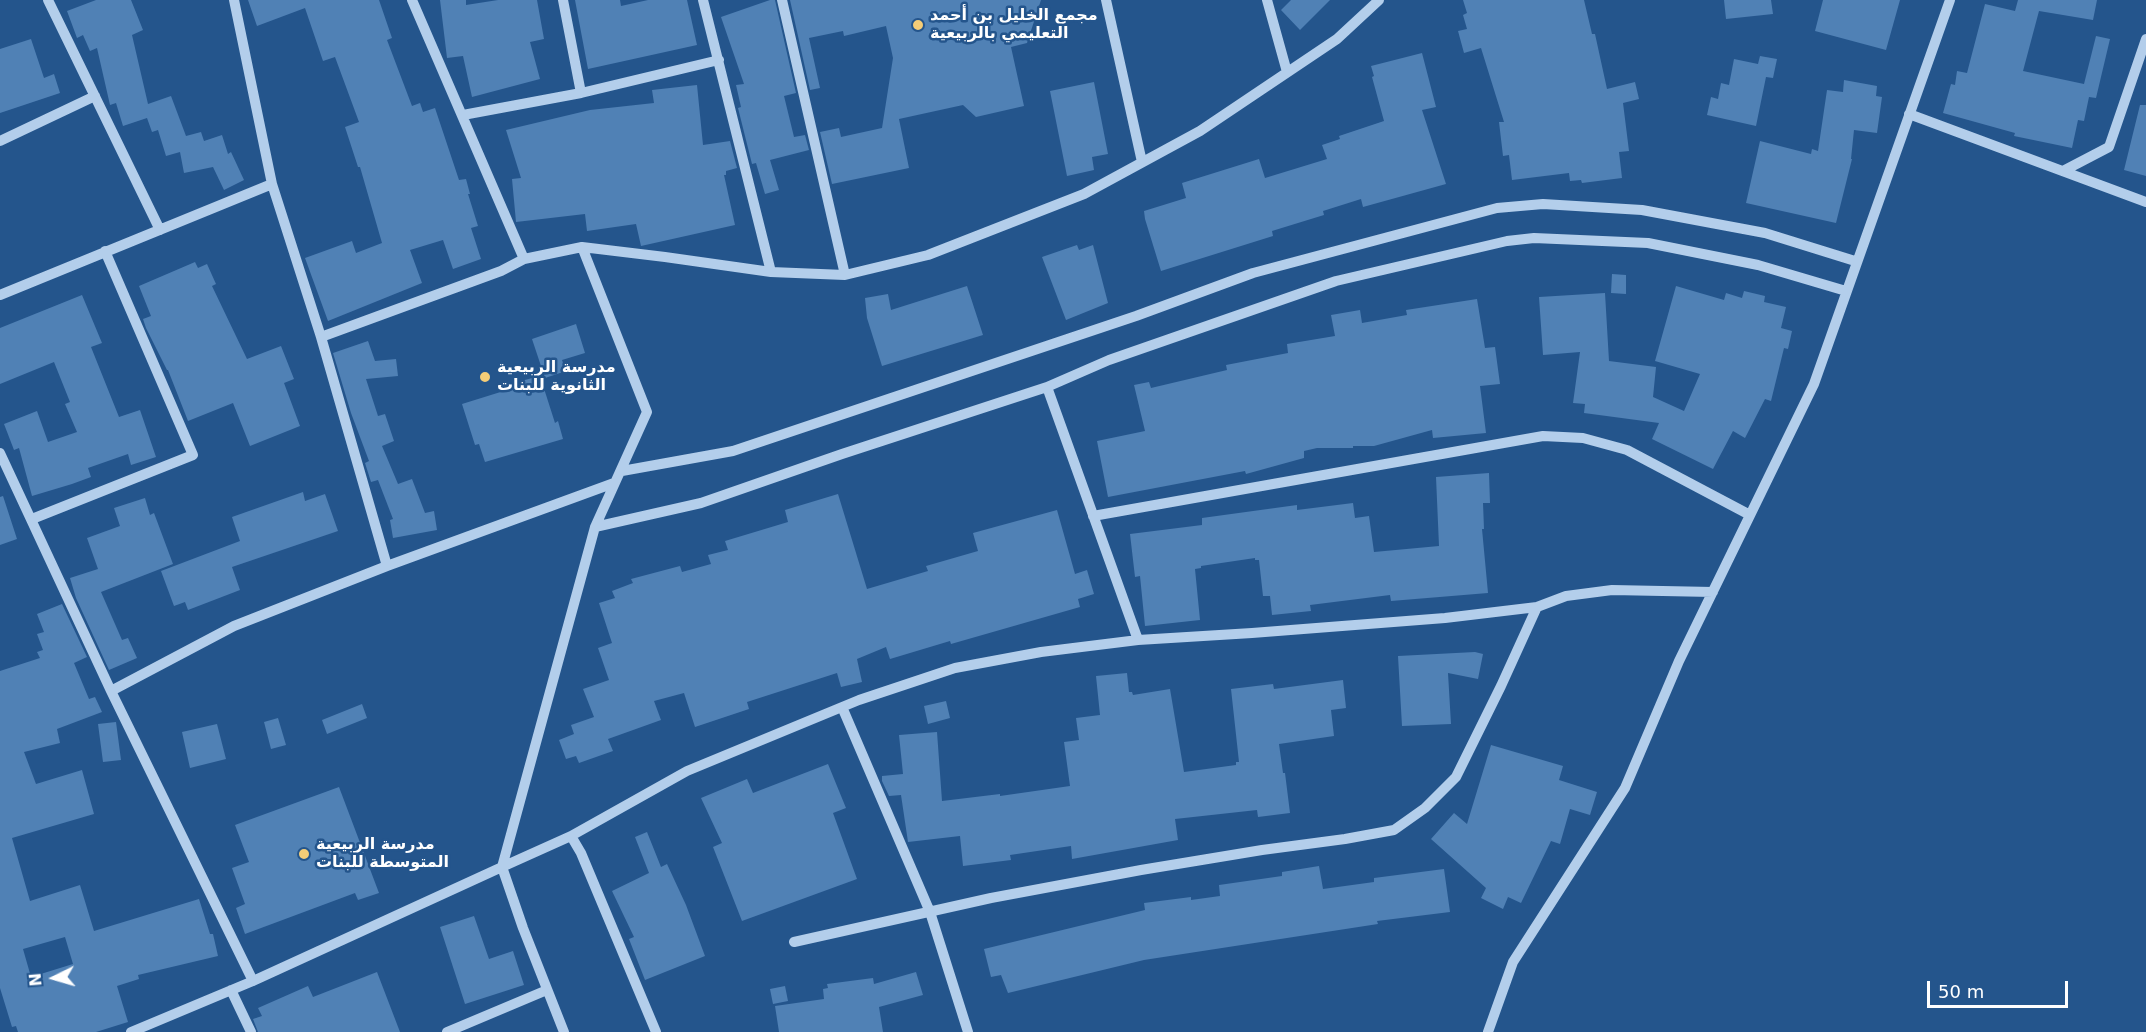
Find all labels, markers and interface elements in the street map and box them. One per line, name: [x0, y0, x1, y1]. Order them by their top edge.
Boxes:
place label: مجمع الخليل بن أحمد التعليمي بالربيعية: [930, 6, 1098, 44]
marker: مجمع الخليل بن أحمد التعليمي بالربيعية: [911, 18, 925, 32]
place label: مدرسة الربيعية الثانوية للبنات: [497, 358, 616, 396]
marker: مدرسة الربيعية الثانوية للبنات: [478, 370, 492, 384]
place label: مدرسة الربيعية المتوسطة للبنات: [316, 835, 449, 873]
marker: مدرسة الربيعية المتوسطة للبنات: [297, 847, 311, 861]
north arrow: [24, 948, 84, 1008]
scale bar: [1930, 969, 2071, 1007]
text: N: [26, 972, 46, 987]
text: 50 m: [1938, 981, 1984, 1002]

